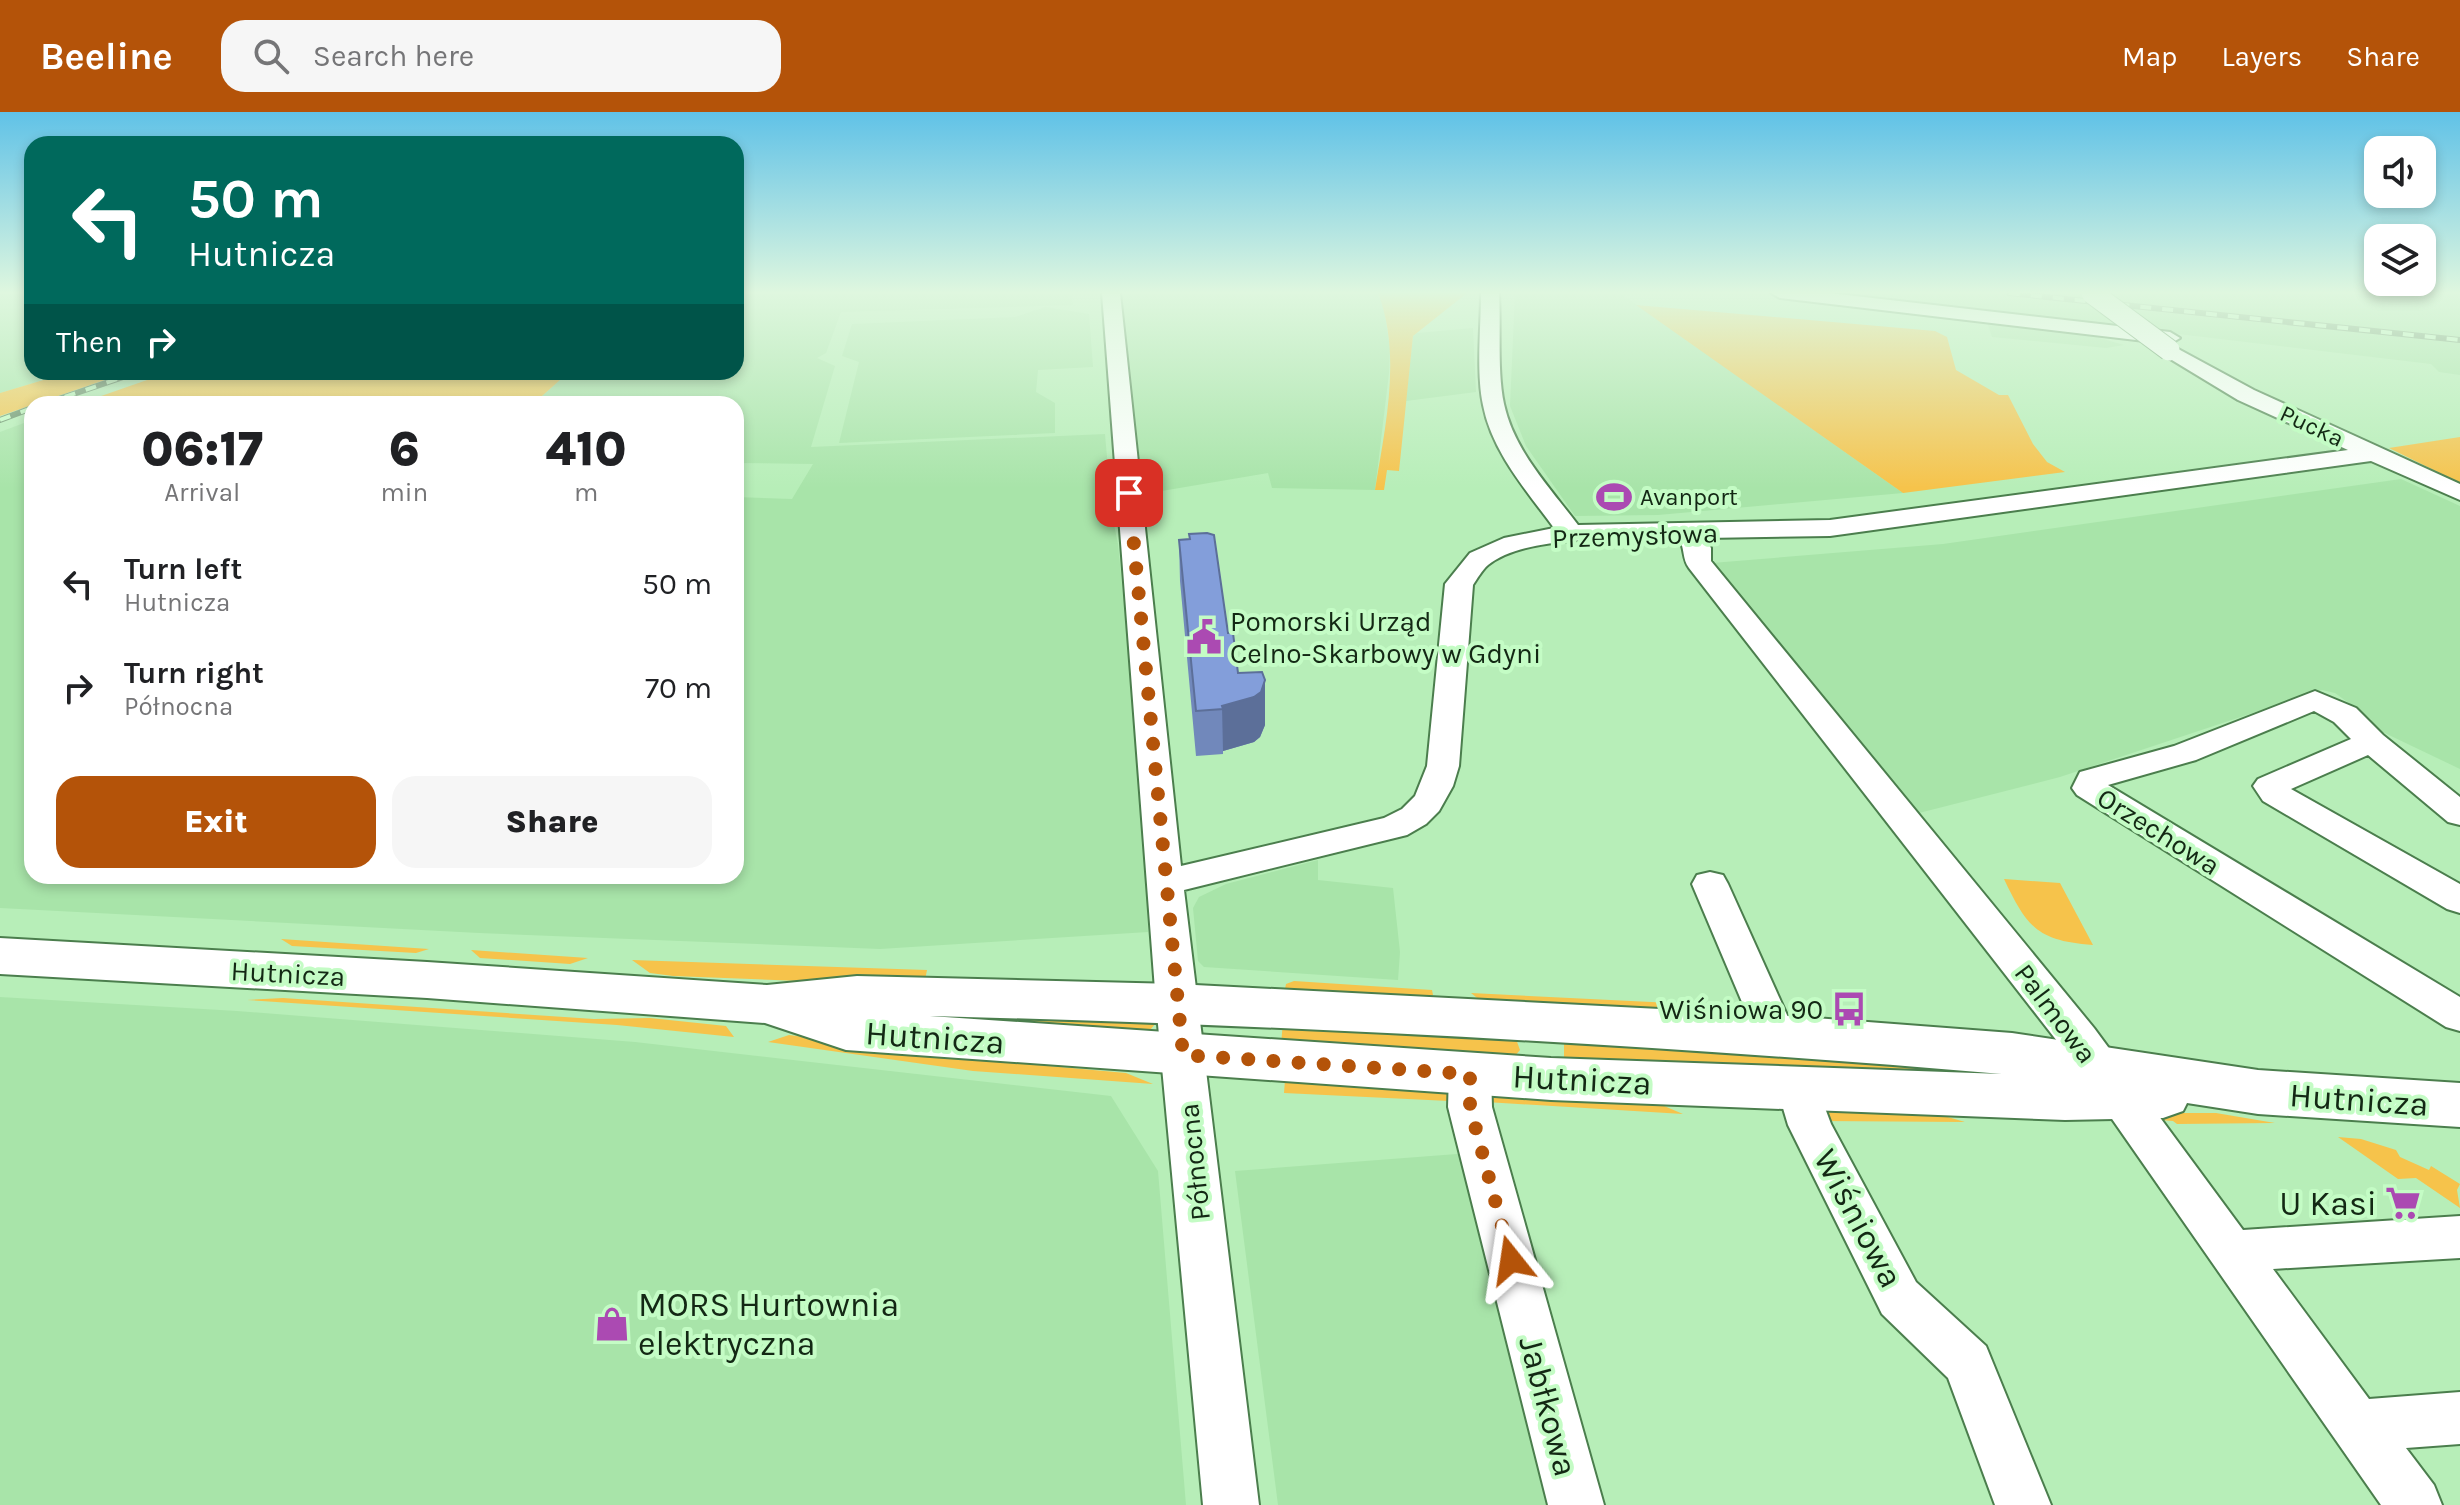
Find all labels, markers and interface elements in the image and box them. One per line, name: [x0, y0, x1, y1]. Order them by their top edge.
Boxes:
search box: [221, 20, 781, 92]
text: Beeline: [40, 34, 173, 79]
icon: search: [249, 34, 293, 78]
text: Search here: [313, 38, 474, 74]
text: Map: [2122, 40, 2177, 73]
text: Layers: [2221, 40, 2302, 73]
text: Share: [2346, 40, 2420, 73]
map controls: [2364, 136, 2436, 296]
button: sound: [2364, 136, 2436, 208]
text: 50 m: [188, 166, 323, 231]
icon: left: [56, 168, 160, 272]
button: layers: [2364, 224, 2436, 296]
text: Hutnicza: [188, 233, 335, 275]
icon: right: [139, 320, 183, 364]
text: Then: [56, 324, 123, 360]
street label: Pucka: [2276, 399, 2348, 453]
text: 06:17: [141, 421, 263, 477]
text: 6: [389, 421, 420, 477]
text: 410: [545, 421, 627, 477]
pin: [1095, 459, 1163, 527]
icon: arrive: [1107, 471, 1151, 515]
text: Arrival: [164, 477, 240, 508]
text: min: [380, 477, 428, 508]
text: m: [574, 477, 598, 508]
sports icon: Avanport: [1595, 478, 1633, 516]
place label: Avanport: [1640, 483, 1738, 511]
street label: Przemysłowa: [1551, 516, 1719, 555]
text: Turn left: [124, 551, 242, 587]
icon: left: [56, 562, 100, 606]
text: 50 m: [642, 566, 712, 602]
text: Hutnicza: [124, 587, 230, 618]
place label: Pomorski Urząd Celno-Skarbowy w Gdyni: [1230, 605, 1541, 670]
public building icon: Pomorski Urząd Celno-Skarbowy w Gdyni: [1185, 618, 1223, 656]
text: Turn right: [124, 655, 264, 691]
icon: right: [56, 666, 100, 710]
text: 70 m: [645, 670, 712, 706]
text: Północna: [124, 691, 233, 722]
button: Exit: [56, 776, 376, 868]
button: Share: [392, 776, 712, 868]
street label: Orzechowa: [2091, 781, 2226, 882]
street label: Hutnicza: [230, 954, 346, 993]
street label: Palmowa: [2008, 957, 2104, 1070]
bus stop icon: Wiśniowa 90: [1830, 990, 1868, 1028]
place label: Wiśniowa 90: [1659, 993, 1823, 1026]
street label: Hutnicza: [864, 1013, 1006, 1063]
street label: Hutnicza: [1511, 1056, 1652, 1104]
street label: Hutnicza: [2288, 1075, 2430, 1125]
street label: Północna: [1172, 1102, 1217, 1222]
street label: Wiśniowa: [1805, 1142, 1911, 1295]
place label: U Kasi: [2279, 1184, 2377, 1224]
supermarket icon: U Kasi: [2384, 1184, 2422, 1222]
position arrow: [1469, 1218, 1553, 1302]
place label: MORS Hurtownia elektryczna: [638, 1285, 899, 1364]
shop icon: MORS Hurtownia elektryczna: [593, 1305, 631, 1343]
street label: Jabłkowa: [1510, 1332, 1586, 1481]

